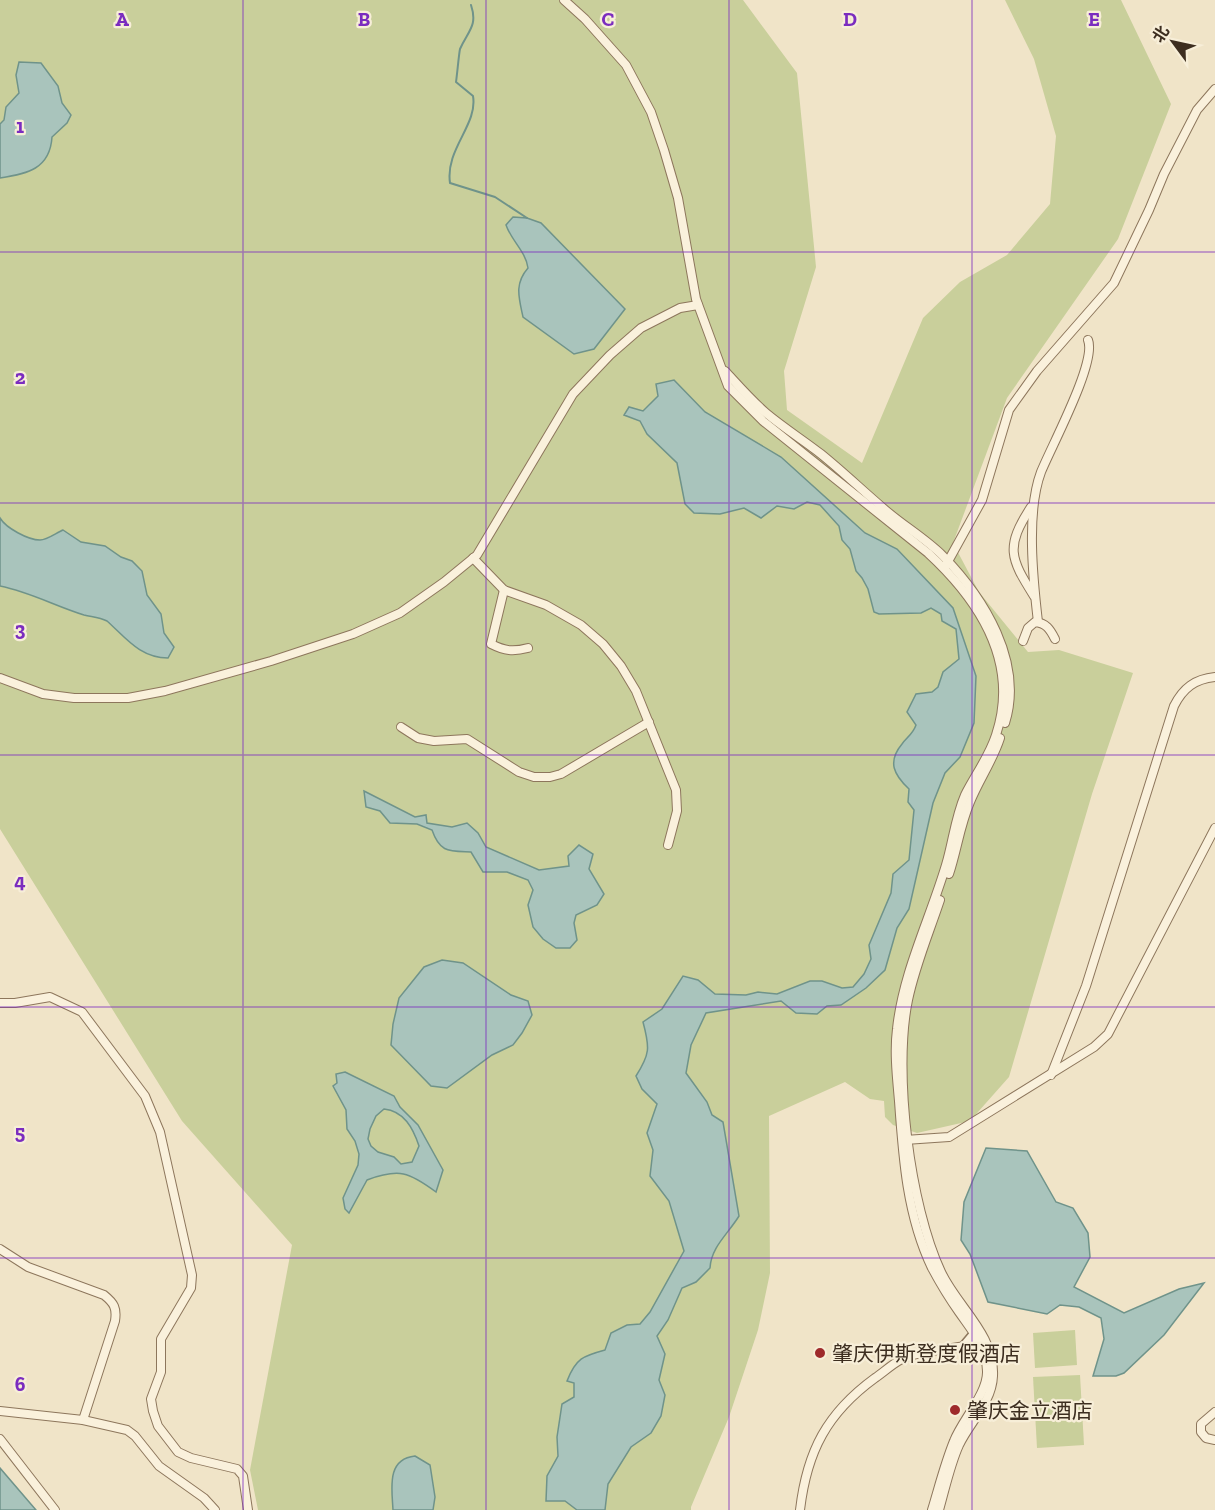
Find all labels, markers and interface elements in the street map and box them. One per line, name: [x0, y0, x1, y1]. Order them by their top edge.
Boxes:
text: A: [115, 7, 129, 31]
text: B: [358, 7, 370, 31]
text: C: [602, 7, 615, 31]
text: D: [843, 7, 857, 31]
text: E: [1088, 7, 1100, 31]
north arrow: [1143, 12, 1203, 72]
text: 北: [1149, 22, 1173, 46]
text: 1: [16, 114, 24, 138]
text: 2: [15, 365, 26, 389]
text: 3: [15, 617, 26, 641]
text: 4: [14, 869, 26, 893]
text: 5: [15, 1120, 25, 1144]
place label: 肇庆伊斯登度假酒店: [832, 1341, 1021, 1366]
marker: 肇庆伊斯登度假酒店: [813, 1346, 827, 1360]
text: 6: [15, 1372, 26, 1396]
place label: 肇庆金立酒店: [967, 1398, 1093, 1423]
marker: 肇庆金立酒店: [948, 1403, 962, 1417]

